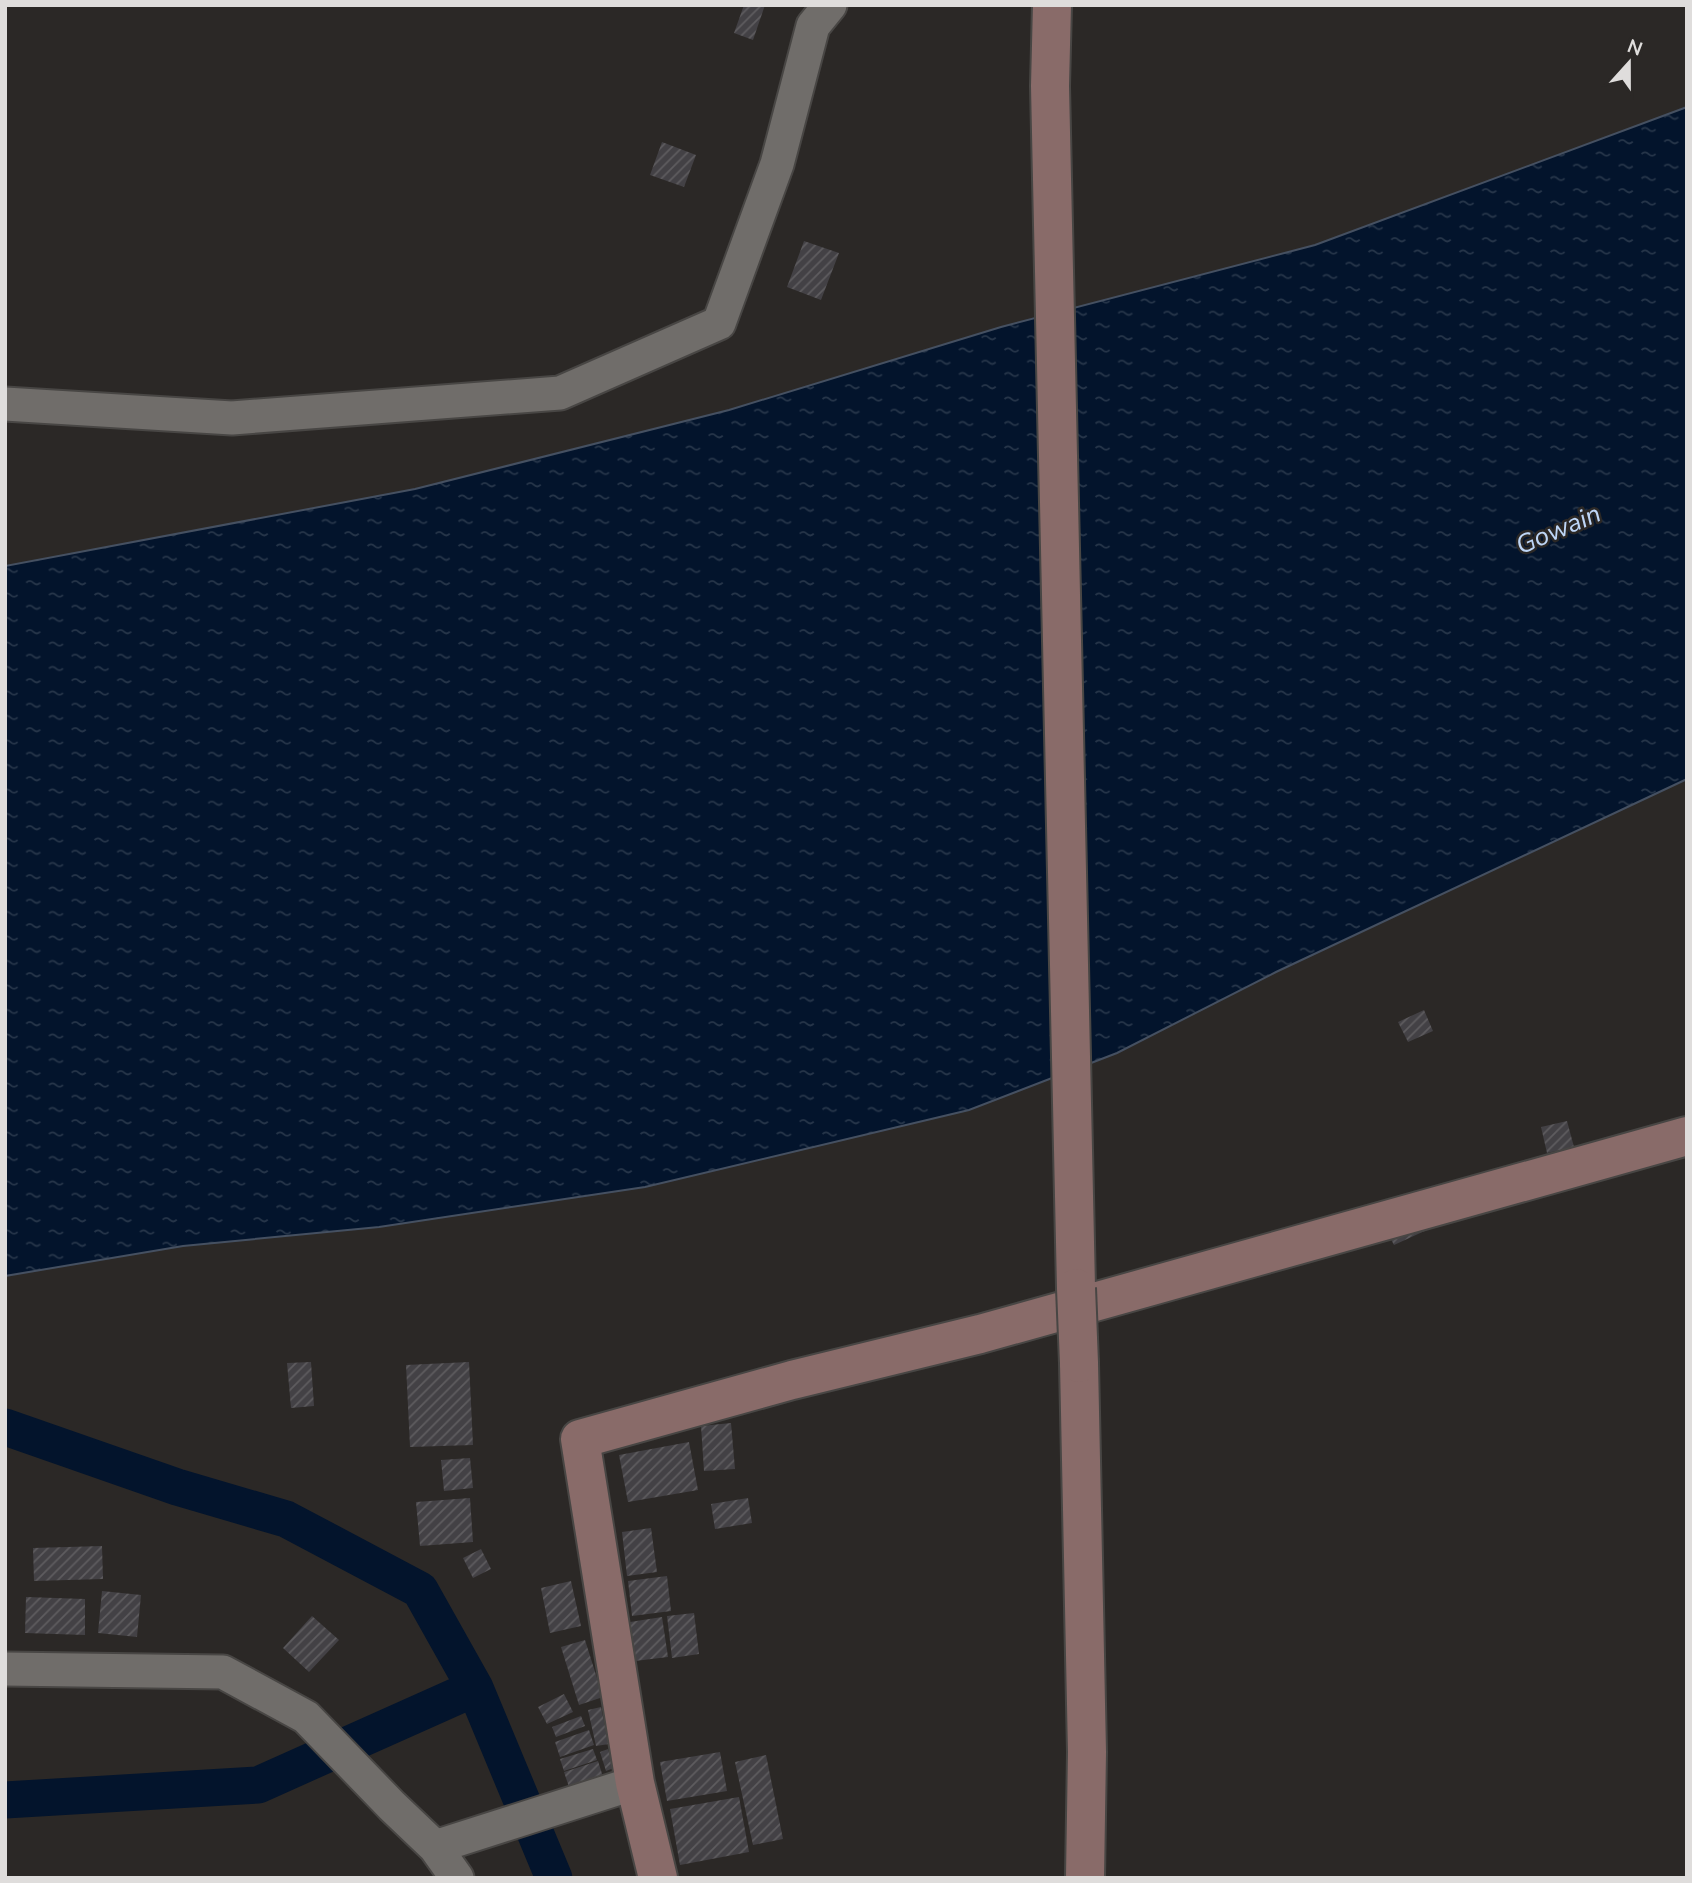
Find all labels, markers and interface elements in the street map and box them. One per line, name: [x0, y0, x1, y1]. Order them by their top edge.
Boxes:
north arrow: [1594, 28, 1664, 98]
text: N: [1623, 33, 1646, 63]
water label: Gowain: [1510, 496, 1606, 563]

